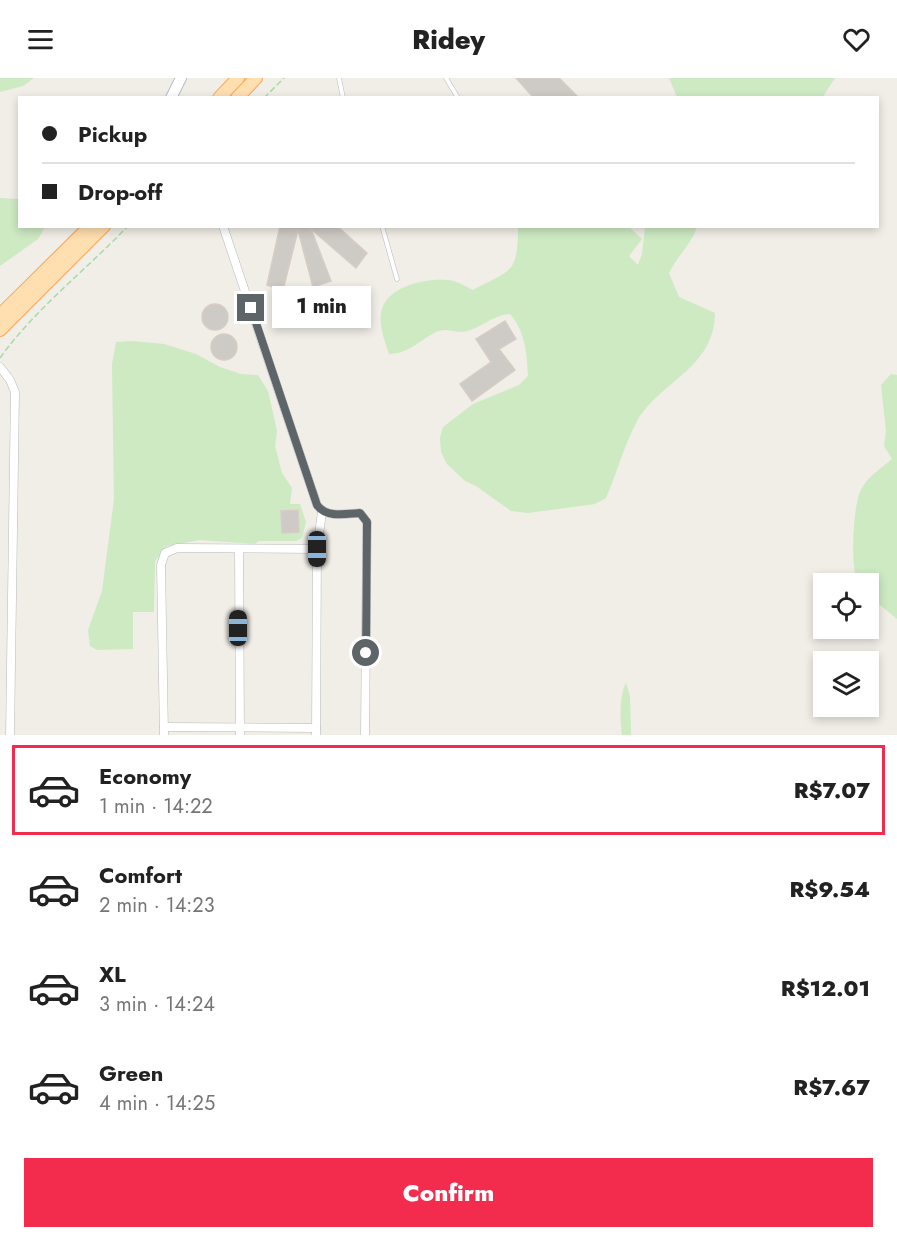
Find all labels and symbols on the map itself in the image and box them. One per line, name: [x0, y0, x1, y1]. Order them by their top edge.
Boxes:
callout: 1 min: [272, 287, 371, 329]
route end: [237, 294, 264, 321]
car: [308, 531, 326, 567]
car: [229, 610, 247, 646]
route start: [352, 639, 379, 666]

